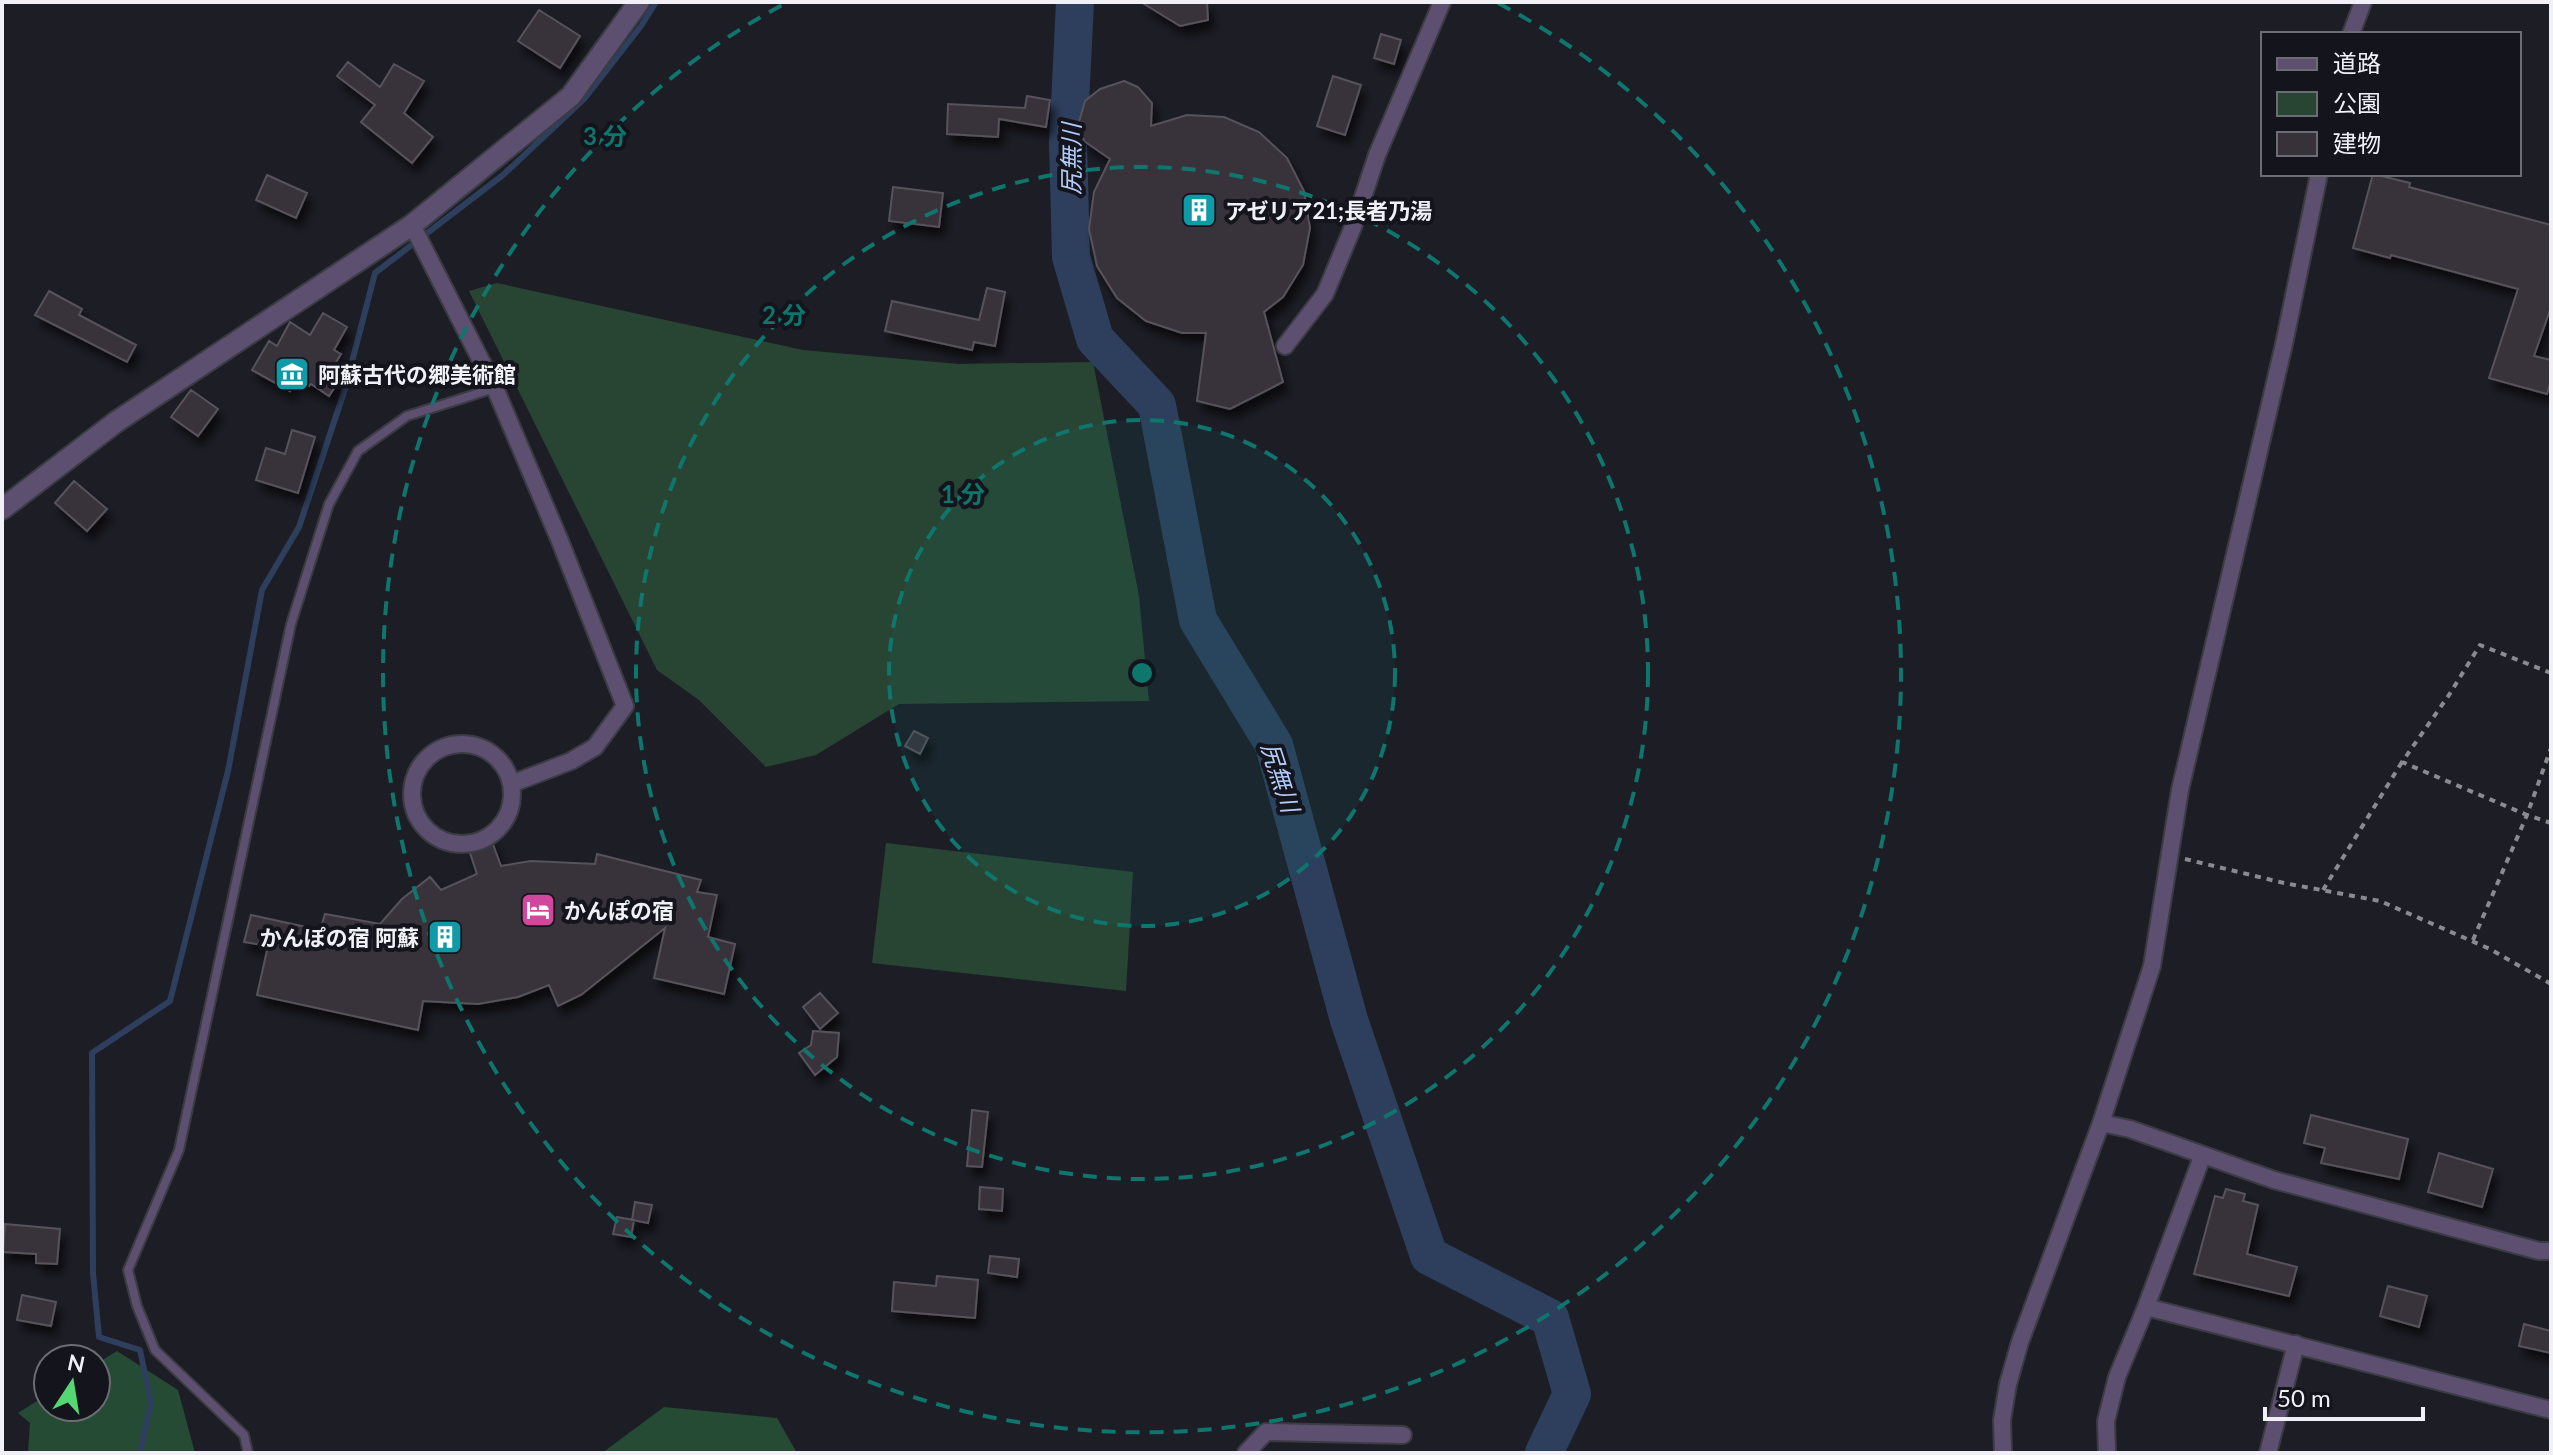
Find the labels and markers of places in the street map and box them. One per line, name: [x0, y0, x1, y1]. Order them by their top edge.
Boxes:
building icon: アゼリア21;長者乃湯: [1180, 191, 1218, 229]
place label: アゼリア21;長者乃湯: [1225, 197, 1432, 224]
museum icon: 阿蘇古代の郷美術館: [273, 355, 311, 393]
place label: 阿蘇古代の郷美術館: [318, 361, 516, 388]
centre of rings: [1128, 659, 1156, 687]
hotel icon: かんぽの宿: [519, 891, 557, 929]
place label: かんぽの宿: [564, 897, 674, 924]
building icon: かんぽの宿 阿蘇: [426, 918, 464, 956]
place label: かんぽの宿 阿蘇: [260, 924, 419, 951]

